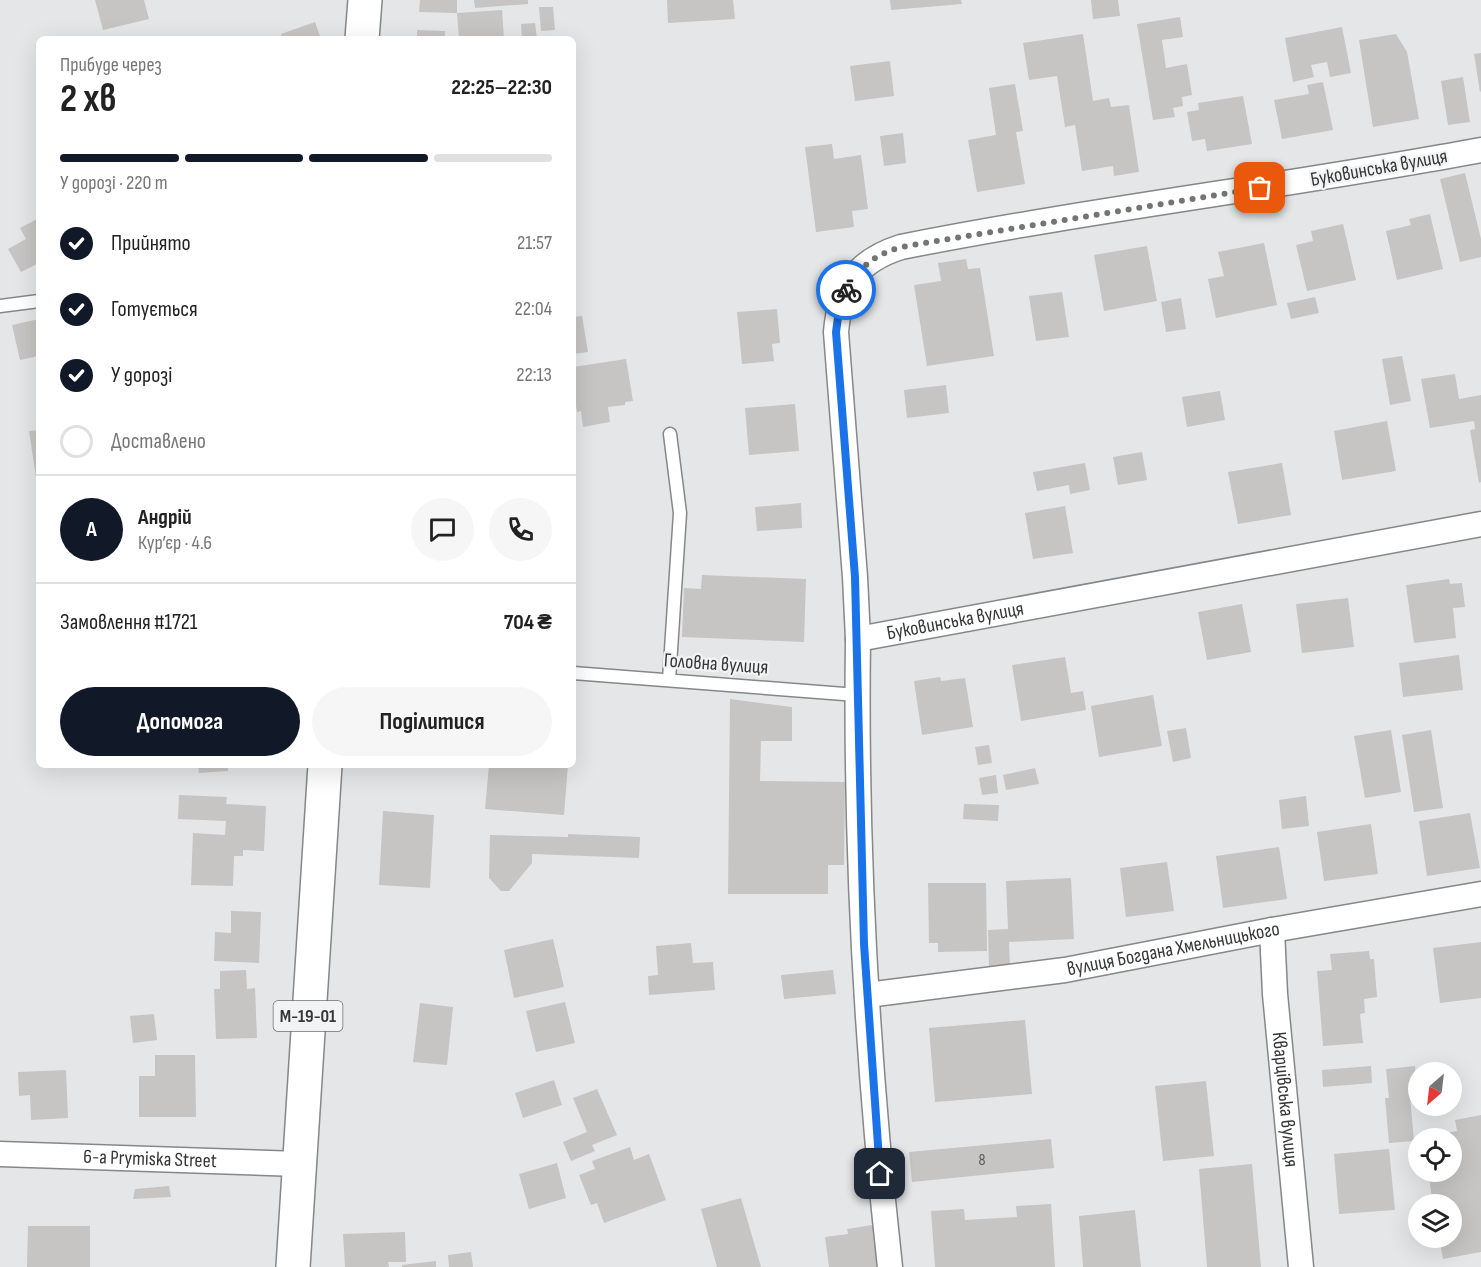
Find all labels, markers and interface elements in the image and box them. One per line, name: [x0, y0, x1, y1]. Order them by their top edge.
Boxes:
text: Прибуде через: [60, 53, 162, 77]
text: 22:25–22:30: [451, 74, 552, 101]
text: 2 хв: [60, 76, 116, 123]
street label: Буковинська вулиця: [1309, 144, 1449, 192]
pin: [1234, 162, 1285, 213]
text: У дорозі · 220 m: [60, 171, 167, 195]
icon: bag: [1243, 171, 1276, 204]
icon: check: [60, 227, 93, 260]
text: Прийнято: [111, 230, 191, 257]
text: 21:57: [517, 231, 552, 255]
courier: [816, 260, 876, 320]
icon: bike: [830, 274, 863, 307]
icon: check: [60, 293, 93, 326]
text: Готується: [111, 296, 198, 323]
text: 22:04: [514, 297, 552, 321]
icon: check: [60, 359, 93, 392]
text: У дорозі: [111, 362, 172, 389]
text: 22:13: [516, 363, 552, 387]
text: Доставлено: [111, 428, 206, 455]
button: chat: [411, 498, 474, 561]
button: phone: [489, 498, 552, 561]
text: Андрій: [138, 504, 192, 531]
text: А: [86, 516, 97, 543]
text: Кур’єр · 4.6: [138, 531, 212, 555]
street label: Буковинська вулиця: [885, 597, 1026, 645]
text: Замовлення #1721: [60, 609, 198, 636]
text: 704 ₴: [504, 609, 552, 636]
street label: Головна вулиця: [663, 648, 769, 680]
button: Допомога: [60, 687, 300, 756]
button: Поділитися: [312, 687, 552, 756]
street label: вулиця Богдана Хмельницького: [1065, 917, 1282, 981]
road number: М-19-01: [274, 1001, 342, 1031]
street label: Кварцівська вулиця: [1267, 1031, 1303, 1168]
north arrow: [1408, 1062, 1462, 1116]
map controls: [1408, 1062, 1462, 1248]
button: locate: [1408, 1128, 1462, 1182]
street label: 6-a Prymiska Street: [83, 1145, 217, 1173]
pin: [854, 1148, 905, 1199]
house number: 8: [978, 1151, 986, 1170]
icon: home: [863, 1157, 896, 1190]
button: layers: [1408, 1194, 1462, 1248]

